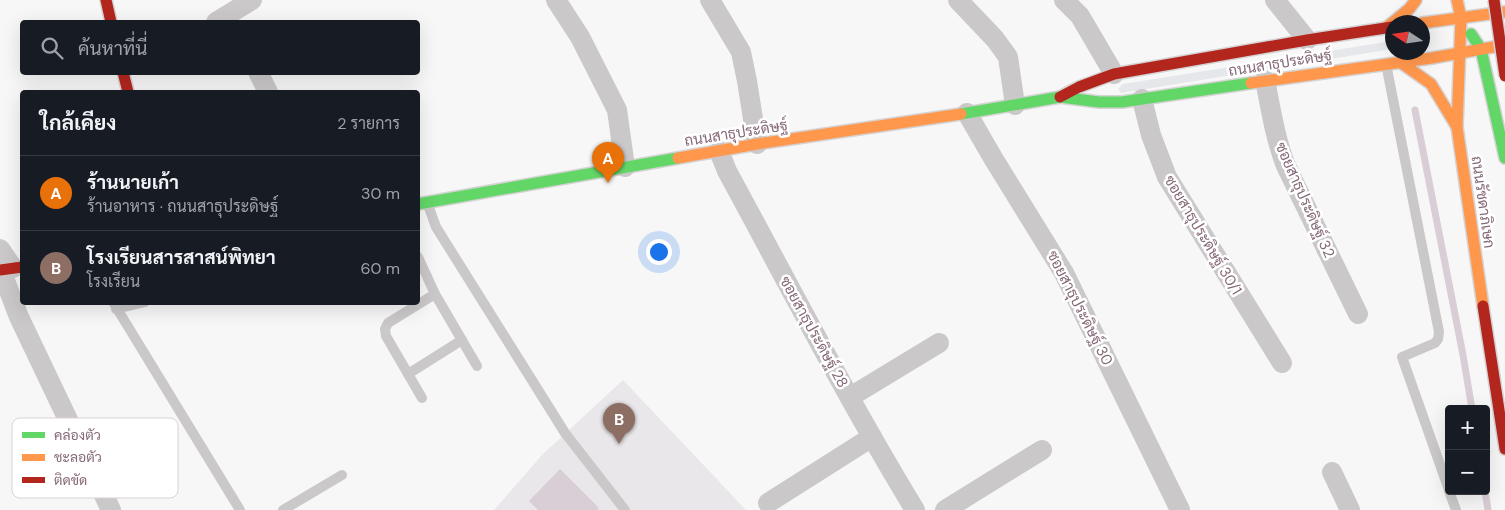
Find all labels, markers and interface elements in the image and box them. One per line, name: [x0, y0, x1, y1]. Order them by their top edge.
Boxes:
north arrow: [1385, 15, 1430, 60]
search box: [20, 20, 420, 75]
icon: search: [38, 34, 66, 62]
text: ค้นหาที่นี่: [78, 36, 147, 61]
street label: ถนนสาธุประดิษฐ์: [1227, 45, 1333, 82]
text: ใกล้เคียง: [40, 109, 116, 137]
text: 2 รายการ: [337, 113, 400, 134]
street label: ถนนสาธุประดิษฐ์: [683, 115, 789, 152]
street label: ซอยสาธุประดิษฐ์ 32: [1270, 139, 1339, 261]
pin: A: [592, 142, 624, 183]
street label: ถนนรัชดาภิเษก: [1467, 155, 1499, 249]
text: ร้านนายเก้า: [87, 170, 179, 195]
street label: ซอยสาธุประดิษฐ์ 30/1: [1159, 172, 1247, 299]
text: A: [50, 183, 62, 204]
text: 30 m: [361, 183, 400, 204]
text: ร้านอาหาร · ถนนสาธุประดิษฐ์: [87, 196, 278, 217]
your location: [646, 239, 672, 265]
text: โรงเรียนสารสาสน์พิทยา: [87, 245, 276, 270]
street label: ซอยสาธุประดิษฐ์ 30: [1042, 247, 1118, 369]
text: B: [51, 258, 61, 279]
text: 60 m: [360, 258, 400, 279]
text: โรงเรียน: [87, 271, 140, 292]
street label: ซอยสาธุประดิษฐ์ 28: [774, 273, 853, 392]
pin: B: [603, 403, 635, 444]
map controls: [1445, 405, 1490, 495]
button: +: [1445, 405, 1490, 450]
legend: [12, 418, 178, 498]
text: คล่องตัว: [54, 426, 101, 444]
text: ชะลอตัว: [54, 448, 102, 466]
button: −: [1445, 450, 1490, 495]
text: ติดขัด: [54, 471, 87, 489]

